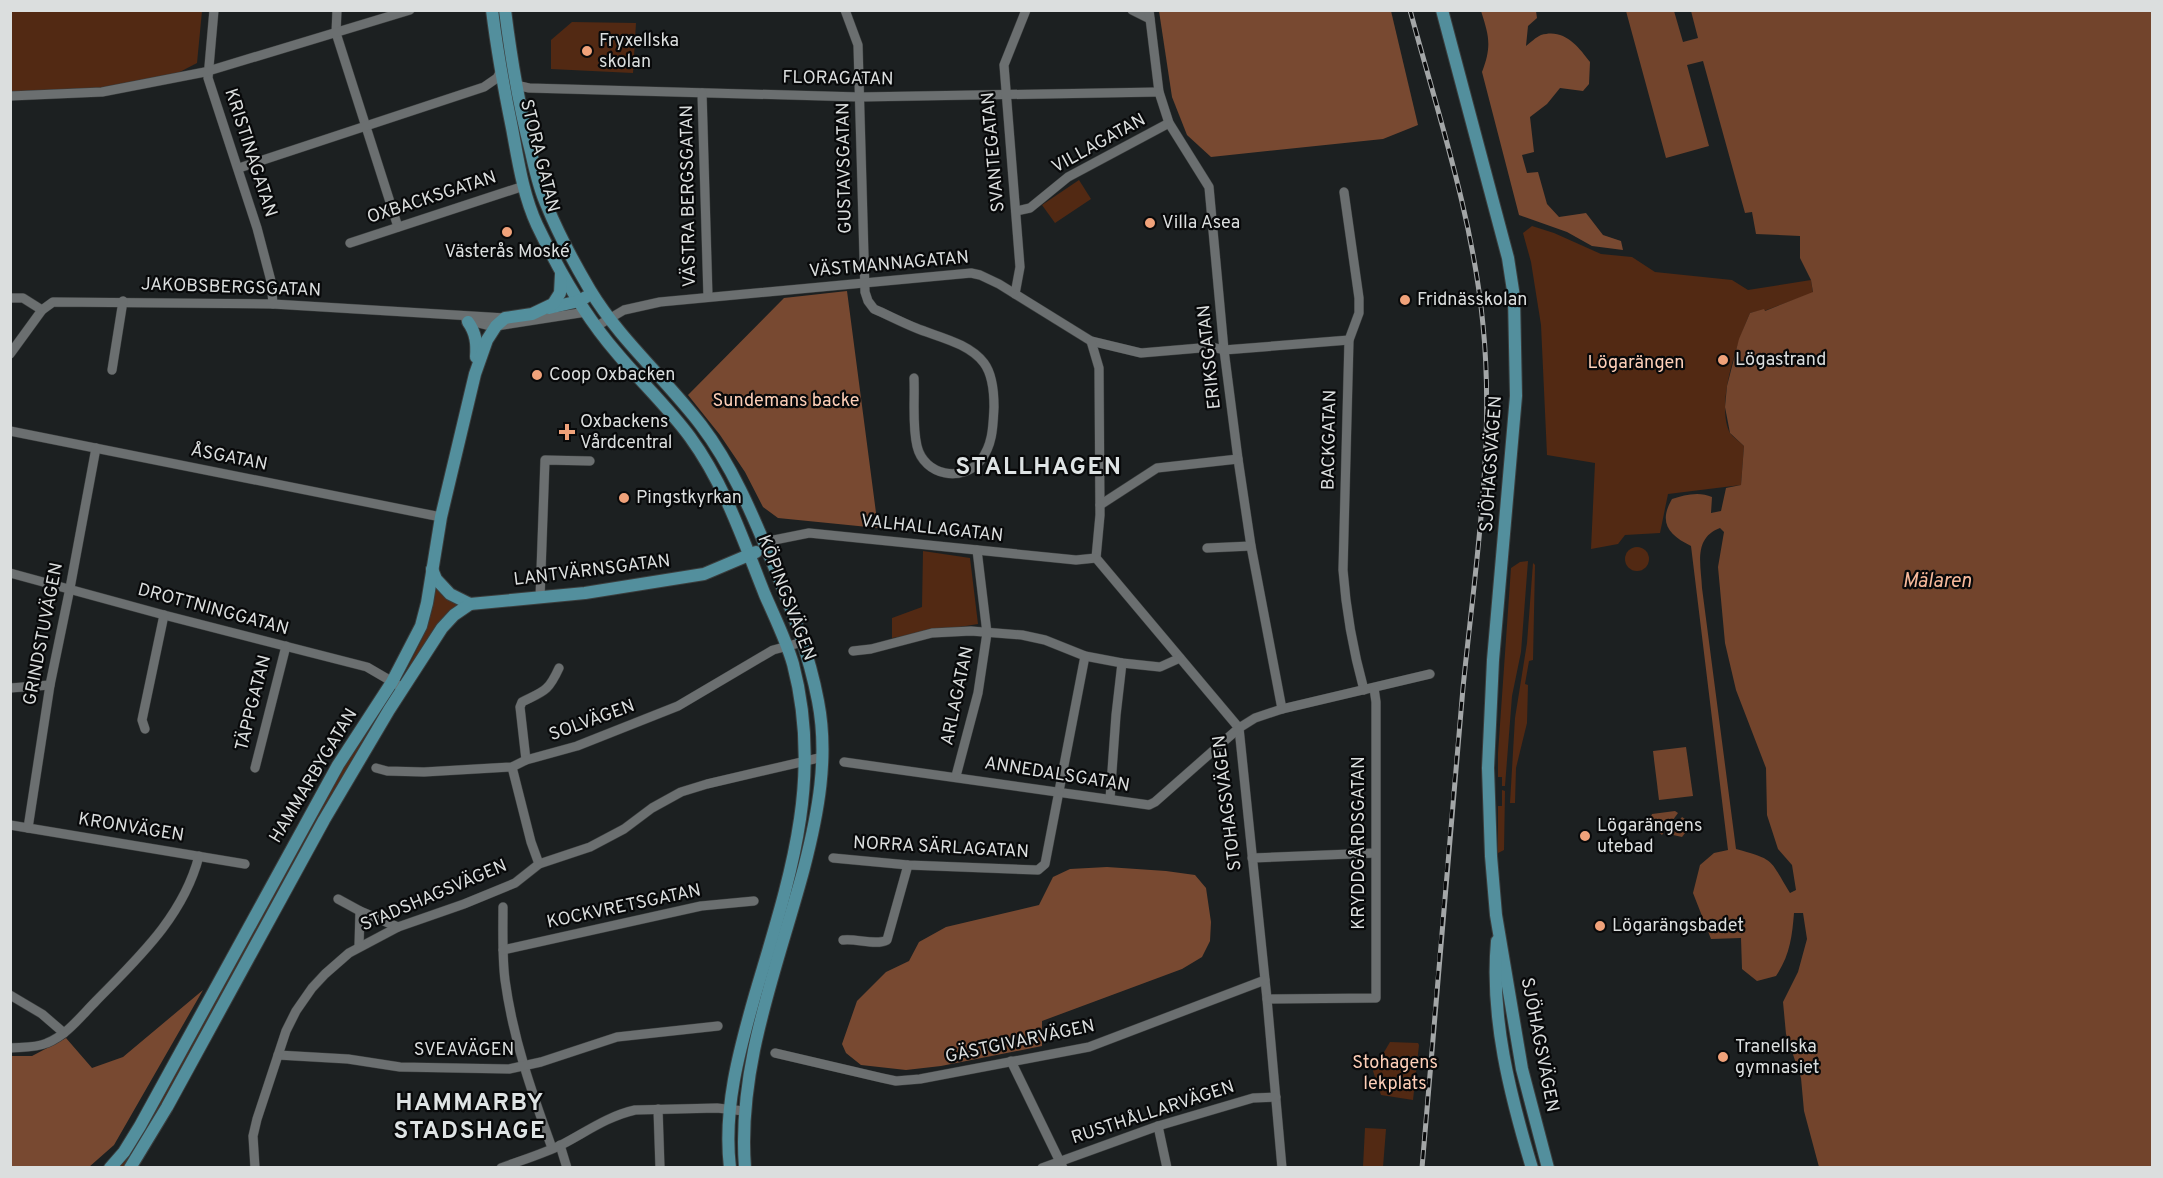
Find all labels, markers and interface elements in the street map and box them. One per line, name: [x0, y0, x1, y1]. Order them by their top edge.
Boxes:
place label: Fryxellska skolan: [599, 30, 679, 74]
marker: Fryxellska skolan: [580, 44, 594, 58]
street label: FLORAGATAN: [782, 67, 894, 91]
street label: KRISTINAGATAN: [218, 86, 282, 220]
street label: SVANTEGATAN: [977, 91, 1011, 213]
street label: STORA GATAN: [514, 97, 564, 215]
street label: GUSTAVSGATAN: [832, 102, 858, 234]
street label: VÄSTRA BERGSGATAN: [674, 105, 702, 287]
street label: VILLAGATAN: [1048, 109, 1150, 179]
street label: OXBACKSGATAN: [364, 166, 500, 230]
place label: Villa Asea: [1162, 212, 1240, 235]
marker: Villa Asea: [1143, 216, 1157, 230]
marker: Västerås Moské: [500, 225, 514, 239]
place label: Västerås Moské: [444, 241, 570, 264]
street label: VÄSTMANNAGATAN: [808, 245, 970, 283]
street label: JAKOBSBERGSGATAN: [141, 273, 321, 303]
place label: Fridnässkolan: [1417, 289, 1527, 312]
marker: Fridnässkolan: [1398, 293, 1412, 307]
street label: ERIKSGATAN: [1193, 304, 1227, 410]
place label: Lögastrand: [1735, 349, 1826, 372]
park label: Lögarängen: [1588, 352, 1684, 375]
marker: Lögastrand: [1716, 353, 1730, 367]
place label: Coop Oxbacken: [549, 364, 675, 387]
marker: Coop Oxbacken: [530, 368, 544, 382]
park label: Sundemans backe: [712, 390, 860, 413]
street label: BACKGATAN: [1318, 390, 1342, 490]
street label: SJÖHAGSVÄGEN: [1474, 395, 1508, 533]
place label: Oxbackens Vårdcentral: [580, 411, 673, 455]
marker: Oxbackens Vårdcentral: [558, 423, 576, 441]
street label: ÅSGATAN: [189, 439, 269, 477]
district label: STALLHAGEN: [955, 453, 1123, 483]
place label: Pingstkyrkan: [636, 487, 742, 510]
marker: Pingstkyrkan: [617, 491, 631, 505]
street label: VALHALLAGATAN: [860, 510, 1004, 548]
street label: KÖPINGSVÄGEN: [751, 531, 822, 664]
street label: LANTVÄRNSGATAN: [512, 548, 672, 592]
street label: GRINDSTUVÄGEN: [17, 560, 69, 707]
water label: Mälaren: [1903, 569, 1972, 595]
street label: DROTTNINGGATAN: [135, 579, 291, 641]
street label: ARLAGATAN: [936, 644, 980, 748]
street label: TÄPPGATAN: [229, 652, 277, 753]
street label: SOLVÄGEN: [545, 693, 638, 747]
street label: HAMMARBYGATAN: [265, 704, 363, 848]
street label: STOHAGSVÄGEN: [1206, 734, 1248, 872]
street label: ANNEDALSGATAN: [983, 752, 1131, 798]
street label: KRYDDGÅRDSGATAN: [1348, 756, 1371, 930]
street label: KRONVÄGEN: [76, 806, 186, 848]
place label: Lögarängens utebad: [1597, 815, 1702, 859]
marker: Lögarängens utebad: [1578, 829, 1592, 843]
street label: NORRA SÄRLAGATAN: [852, 830, 1030, 864]
street label: STADSHAGSVÄGEN: [356, 853, 511, 937]
street label: KOCKVRETSGATAN: [545, 879, 703, 935]
place label: Lögarängsbadet: [1612, 915, 1744, 938]
marker: Lögarängsbadet: [1593, 919, 1607, 933]
street label: SJÖHAGSVÄGEN: [1515, 975, 1565, 1114]
street label: GÄSTGIVARVÄGEN: [943, 1013, 1097, 1069]
place label: Tranellska gymnasiet: [1735, 1036, 1820, 1080]
street label: SVEAVÄGEN: [414, 1037, 514, 1062]
marker: Tranellska gymnasiet: [1716, 1050, 1730, 1064]
park label: Stohagens lekplats: [1352, 1052, 1438, 1096]
street label: RUSTHÅLLARVÄGEN: [1068, 1074, 1238, 1150]
district label: HAMMARBY STADSHAGE: [393, 1089, 547, 1147]

